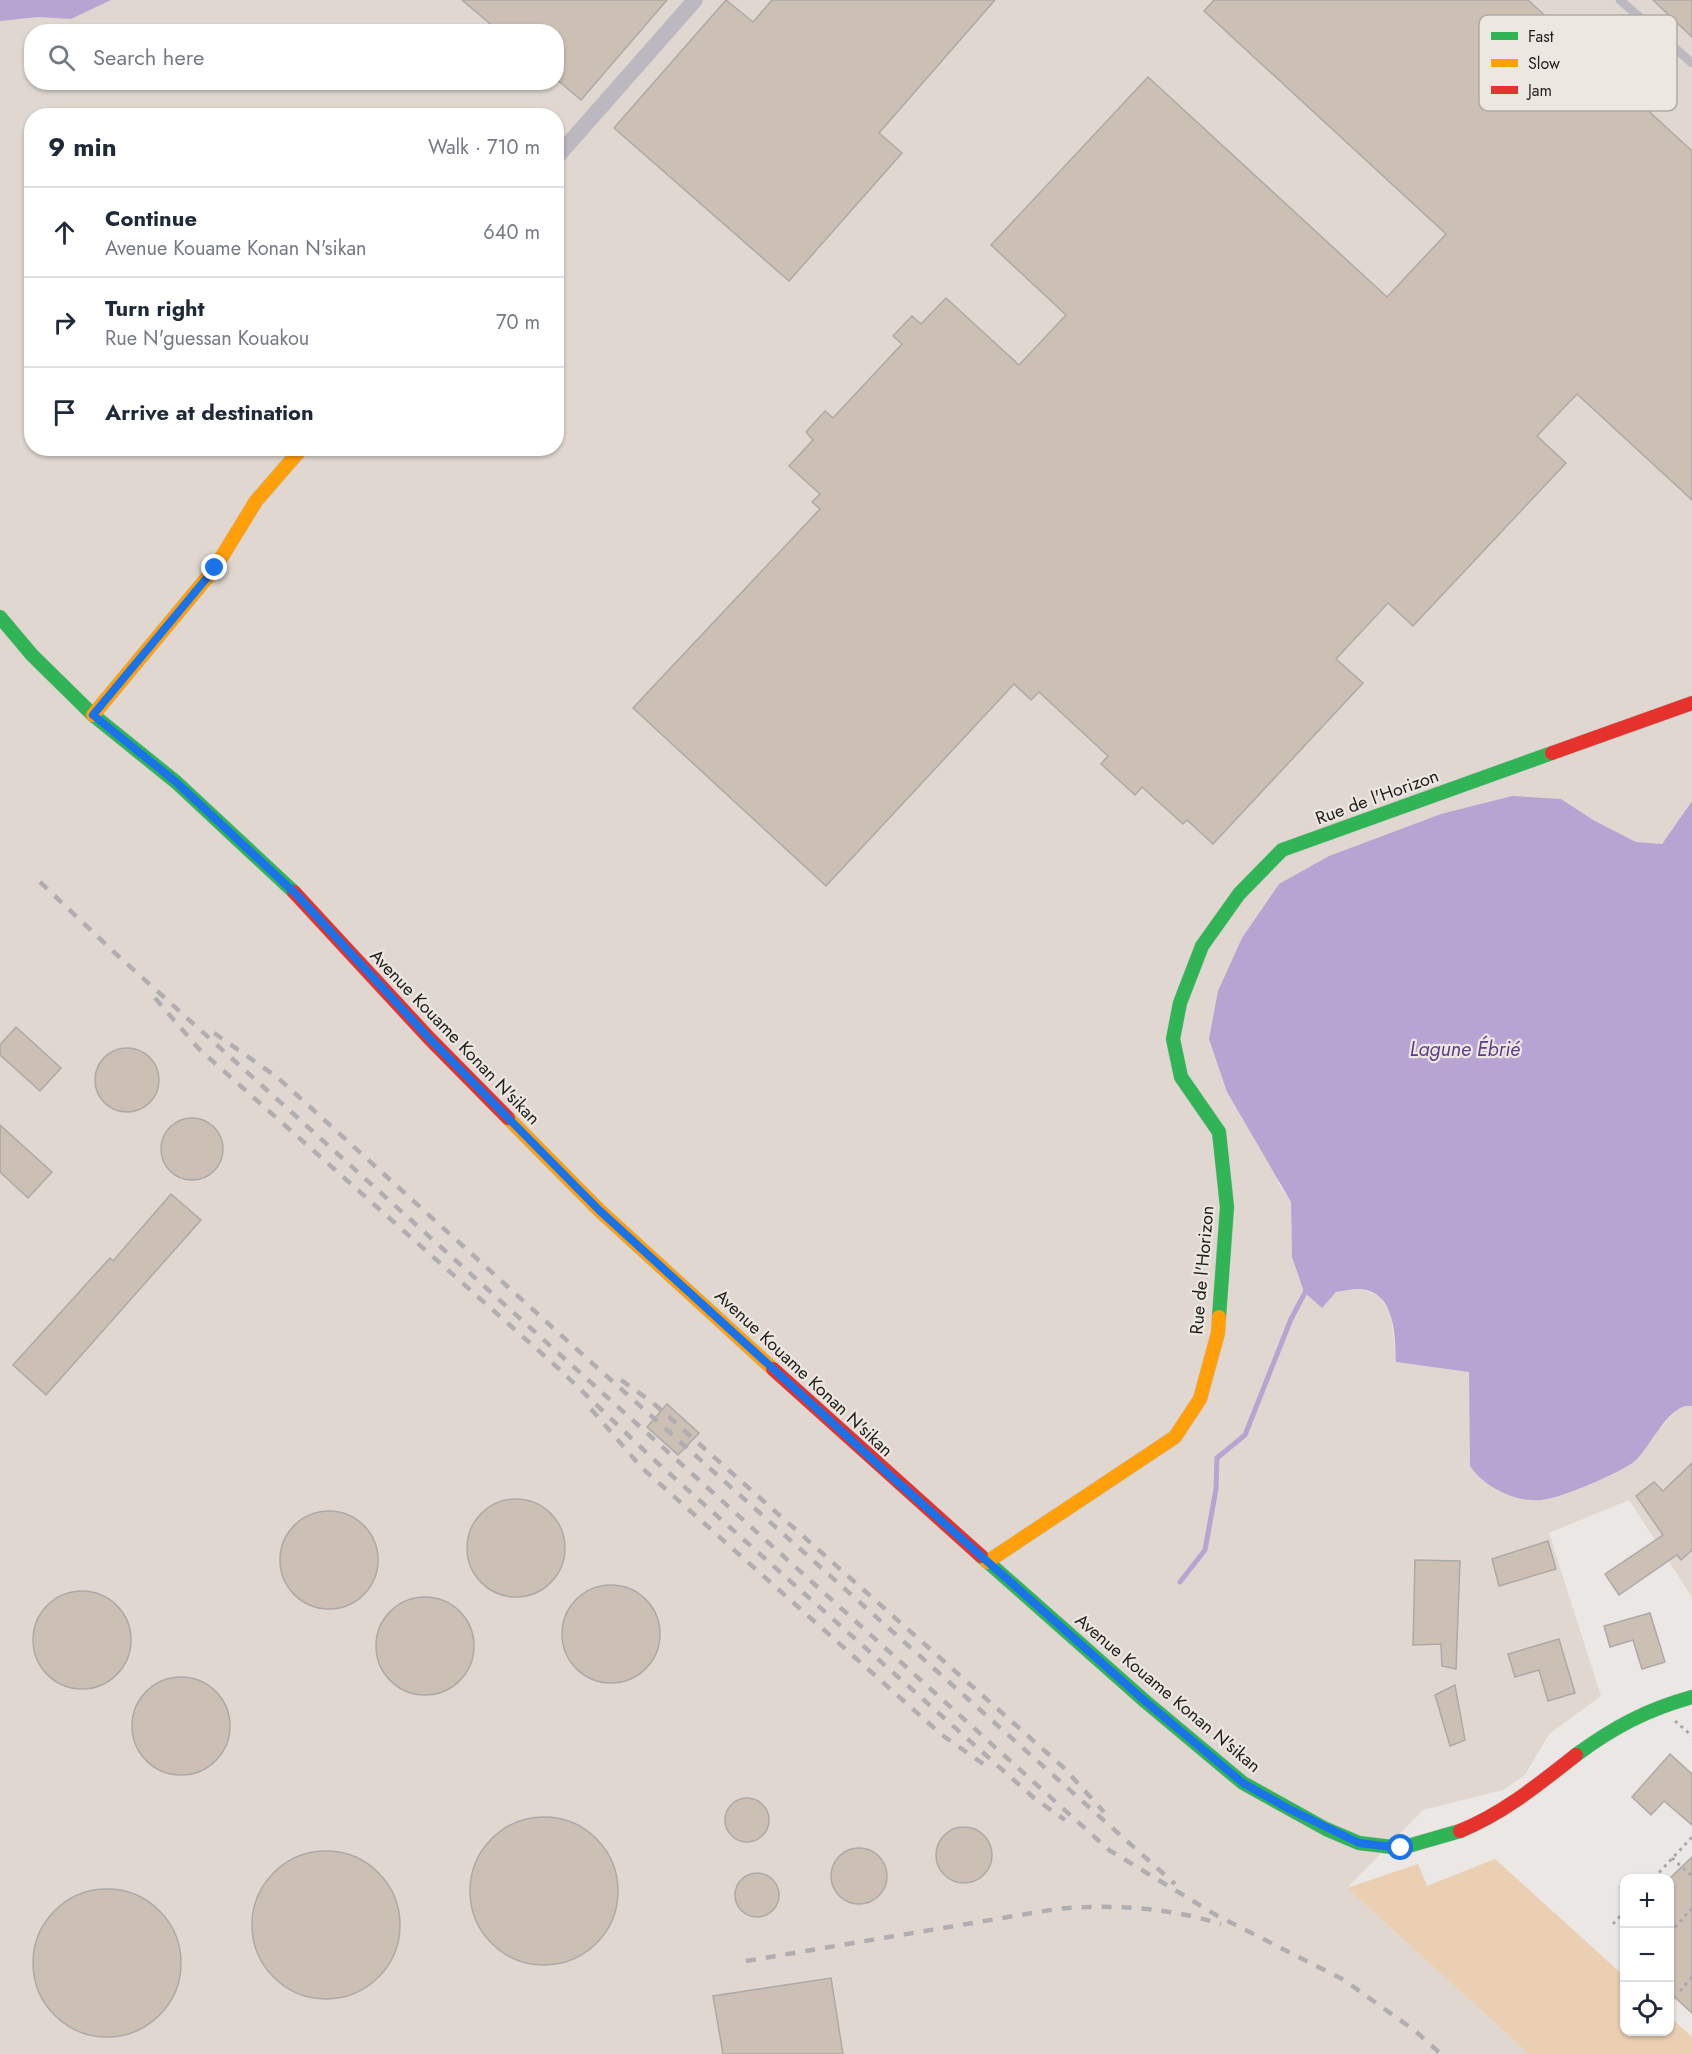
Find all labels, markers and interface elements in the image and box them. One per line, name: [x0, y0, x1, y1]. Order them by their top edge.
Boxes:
legend: [1479, 15, 1677, 111]
search box: [24, 24, 564, 90]
text: Fast: [1528, 25, 1554, 48]
icon: search: [45, 41, 78, 74]
text: Search here: [93, 41, 204, 73]
text: Slow: [1528, 52, 1560, 75]
text: Jam: [1526, 79, 1552, 102]
text: 9 min: [48, 128, 117, 166]
text: Walk · 710 m: [428, 133, 540, 162]
text: Continue: [105, 202, 197, 234]
icon: ahead: [48, 216, 81, 249]
text: 640 m: [483, 218, 540, 247]
text: Avenue Kouame Konan N'sikan: [105, 234, 367, 263]
text: Turn right: [105, 292, 205, 324]
icon: right: [48, 306, 81, 339]
text: 70 m: [496, 308, 540, 337]
text: Rue N'guessan Kouakou: [105, 324, 309, 353]
icon: arrive: [48, 396, 81, 429]
text: Arrive at destination: [105, 396, 314, 428]
route end: [201, 554, 227, 580]
street label: Rue de l'Horizon: [1312, 763, 1442, 831]
street label: Avenue Kouame Konan N'sikan: [364, 943, 546, 1131]
water label: Lagune Ébrié: [1410, 1035, 1521, 1064]
street label: Rue de l'Horizon: [1183, 1204, 1221, 1336]
street label: Avenue Kouame Konan N'sikan: [709, 1283, 899, 1463]
street label: Avenue Kouame Konan N'sikan: [1069, 1607, 1267, 1779]
route start: [1387, 1834, 1413, 1860]
map controls: [1620, 1874, 1674, 2036]
button: +: [1620, 1874, 1674, 1928]
button: −: [1620, 1928, 1674, 1982]
button: locate: [1620, 1982, 1674, 2036]

